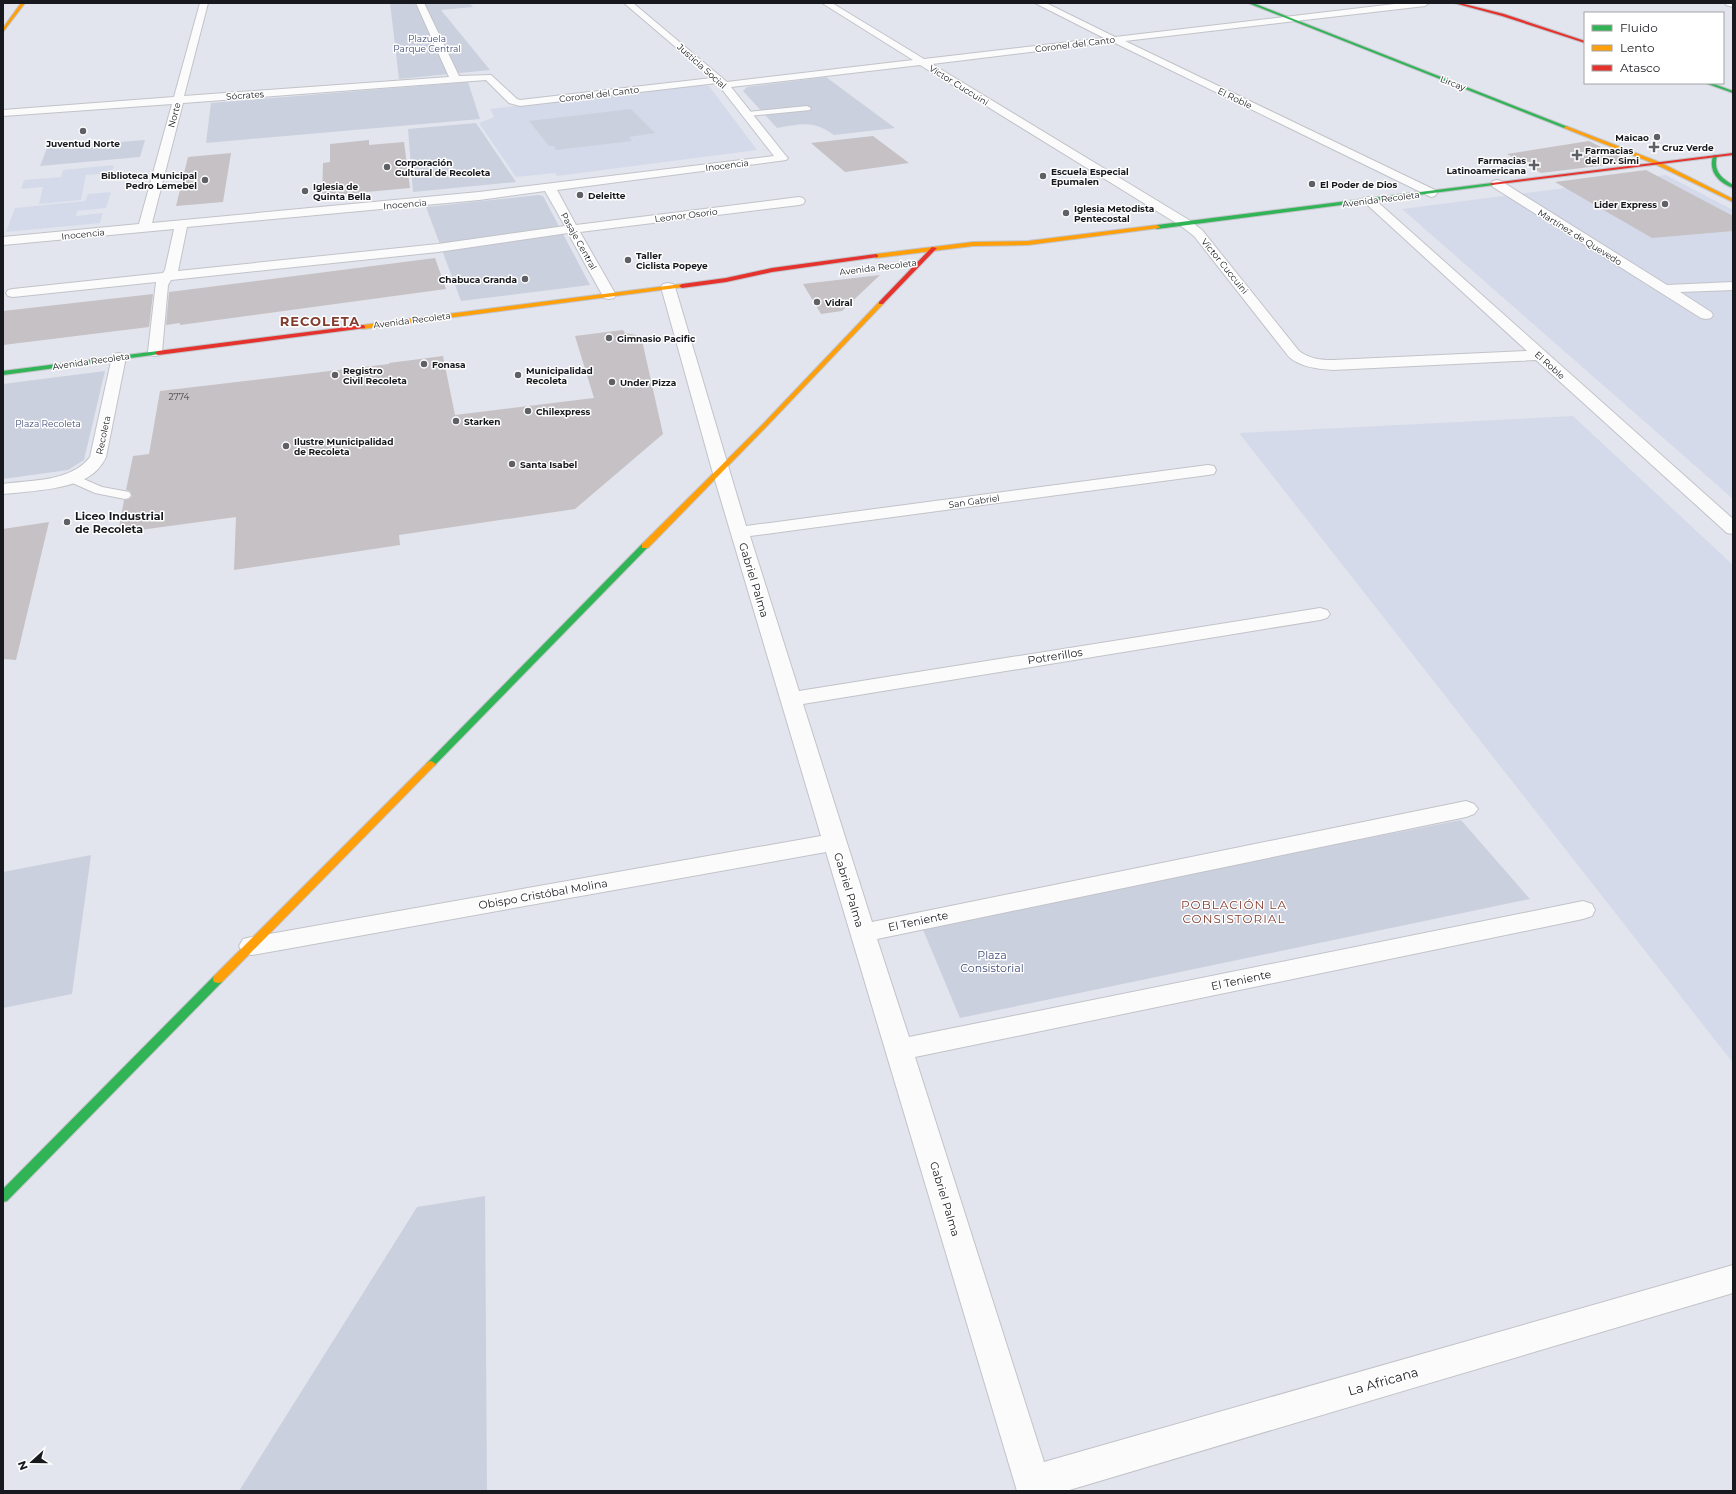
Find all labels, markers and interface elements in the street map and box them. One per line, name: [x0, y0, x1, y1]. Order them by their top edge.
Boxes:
legend: [1584, 12, 1724, 84]
text: Fluido: [1620, 20, 1658, 35]
park label: Plazuela Parque Central: [393, 33, 461, 54]
street label: Coronel del Canto: [1034, 34, 1116, 54]
street label: Justicia Social: [674, 40, 729, 91]
text: Lento: [1620, 40, 1655, 55]
text: Atasco: [1620, 60, 1660, 75]
street label: Víctor Cuccuini: [927, 62, 991, 108]
street label: Lircay: [1439, 73, 1467, 93]
street label: Coronel del Canto: [558, 84, 640, 104]
street label: El Roble: [1216, 85, 1254, 111]
street label: Sócrates: [226, 88, 265, 102]
street label: Norte: [165, 101, 183, 129]
marker: Juventud Norte: [78, 126, 88, 136]
place label: Maicao: [1615, 132, 1649, 143]
marker: Maicao: [1652, 132, 1662, 142]
place label: Juventud Norte: [45, 138, 120, 149]
marker: Cruz Verde: [1649, 142, 1659, 152]
place label: Cruz Verde: [1662, 142, 1714, 153]
place label: Farmacias del Dr. Simi: [1585, 145, 1639, 166]
marker: Farmacias del Dr. Simi: [1572, 150, 1582, 160]
place label: Farmacias Latinoamericana: [1446, 155, 1526, 176]
place label: Corporación Cultural de Recoleta: [395, 157, 490, 178]
street label: Inocencia: [705, 157, 749, 173]
marker: Farmacias Latinoamericana: [1529, 160, 1539, 170]
marker: Corporación Cultural de Recoleta: [382, 162, 392, 172]
place label: Escuela Especial Epumalen: [1051, 166, 1129, 187]
place label: Biblioteca Municipal Pedro Lemebel: [101, 170, 197, 191]
marker: Escuela Especial Epumalen: [1038, 171, 1048, 181]
marker: Biblioteca Municipal Pedro Lemebel: [200, 175, 210, 185]
marker: El Poder de Dios: [1307, 179, 1317, 189]
place label: El Poder de Dios: [1320, 179, 1398, 190]
place label: Iglesia de Quinta Bella: [313, 181, 371, 202]
marker: Iglesia de Quinta Bella: [300, 186, 310, 196]
street label: Avenida Recoleta: [1342, 189, 1420, 209]
marker: Deleitte: [575, 190, 585, 200]
place label: Deleitte: [588, 190, 626, 201]
street label: Inocencia: [383, 197, 427, 211]
place label: Lider Express: [1594, 199, 1657, 210]
marker: Lider Express: [1660, 199, 1670, 209]
place label: Iglesia Metodista Pentecostal: [1074, 203, 1154, 224]
street label: Leonor Osorio: [654, 206, 718, 224]
street label: Martínez de Quevedo: [1536, 207, 1624, 268]
marker: Iglesia Metodista Pentecostal: [1061, 208, 1071, 218]
street label: Pasaje Central: [559, 210, 599, 272]
street label: Inocencia: [61, 226, 105, 242]
street label: Víctor Cuccuini: [1199, 236, 1251, 296]
place label: Taller Ciclista Popeye: [636, 250, 708, 271]
marker: Taller Ciclista Popeye: [623, 255, 633, 265]
street label: Avenida Recoleta: [839, 257, 917, 277]
place label: Chabuca Granda: [439, 274, 517, 285]
marker: Chabuca Granda: [520, 274, 530, 284]
marker: Vidral: [812, 297, 822, 307]
place label: Vidral: [824, 297, 853, 308]
street label: Avenida Recoleta: [373, 310, 451, 330]
district label: RECOLETA: [280, 313, 360, 329]
marker: Gimnasio Pacific: [604, 333, 614, 343]
place label: Gimnasio Pacific: [617, 333, 696, 344]
street label: El Roble: [1533, 349, 1568, 382]
street label: Avenida Recoleta: [52, 350, 130, 372]
marker: Fonasa: [419, 359, 429, 369]
place label: Fonasa: [432, 359, 466, 370]
place label: Registro Civil Recoleta: [343, 365, 407, 386]
place label: Municipalidad Recoleta: [526, 365, 593, 386]
marker: Registro Civil Recoleta: [330, 370, 340, 380]
marker: Municipalidad Recoleta: [513, 370, 523, 380]
marker: Under Pizza: [607, 377, 617, 387]
place label: Under Pizza: [620, 377, 676, 388]
house number: 2774: [168, 391, 190, 402]
marker: Chilexpress: [523, 406, 533, 416]
place label: Chilexpress: [536, 406, 591, 417]
street label: Recoleta: [94, 415, 112, 455]
marker: Starken: [451, 416, 461, 426]
place label: Starken: [464, 416, 500, 427]
park label: Plaza Recoleta: [15, 418, 81, 429]
place label: Ilustre Municipalidad de Recoleta: [294, 436, 393, 457]
marker: Ilustre Municipalidad de Recoleta: [281, 441, 291, 451]
marker: Santa Isabel: [507, 459, 517, 469]
place label: Santa Isabel: [520, 459, 578, 470]
street label: San Gabriel: [948, 492, 1000, 510]
place label: Liceo Industrial de Recoleta: [75, 509, 164, 536]
marker: Liceo Industrial de Recoleta: [62, 517, 72, 527]
street label: Gabriel Palma: [736, 541, 772, 619]
street label: Potrerillos: [1026, 645, 1084, 667]
street label: Gabriel Palma: [831, 851, 867, 929]
street label: Obispo Cristóbal Molina: [477, 876, 609, 912]
district label: POBLACIÓN LA CONSISTORIAL: [1181, 897, 1287, 926]
street label: El Teniente: [887, 908, 950, 934]
park label: Plaza Consistorial: [960, 948, 1024, 975]
street label: El Teniente: [1210, 967, 1273, 993]
street label: Gabriel Palma: [927, 1160, 963, 1238]
street label: La Africana: [1346, 1363, 1420, 1399]
north arrow: [12, 1442, 52, 1482]
text: N: [15, 1459, 31, 1472]

